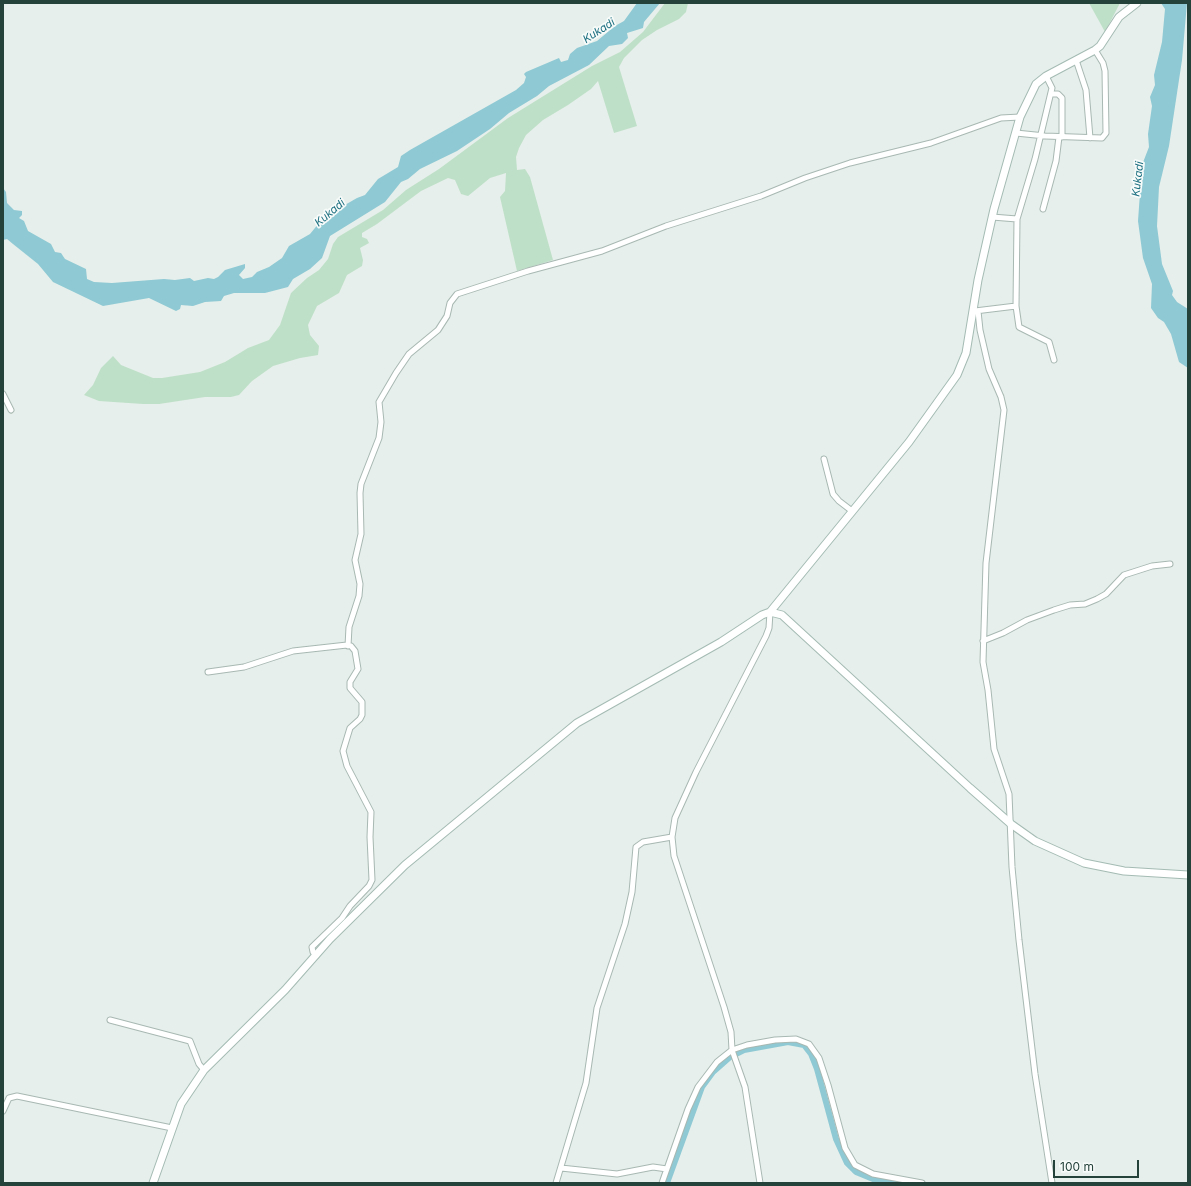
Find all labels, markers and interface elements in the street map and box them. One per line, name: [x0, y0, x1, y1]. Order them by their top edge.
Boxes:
water label: Kukadi: [581, 16, 617, 46]
water label: Kukadi: [1129, 161, 1147, 197]
water label: Kukadi: [312, 197, 348, 229]
scale bar: [1055, 1152, 1141, 1178]
text: 100 m: [1060, 1159, 1094, 1174]

